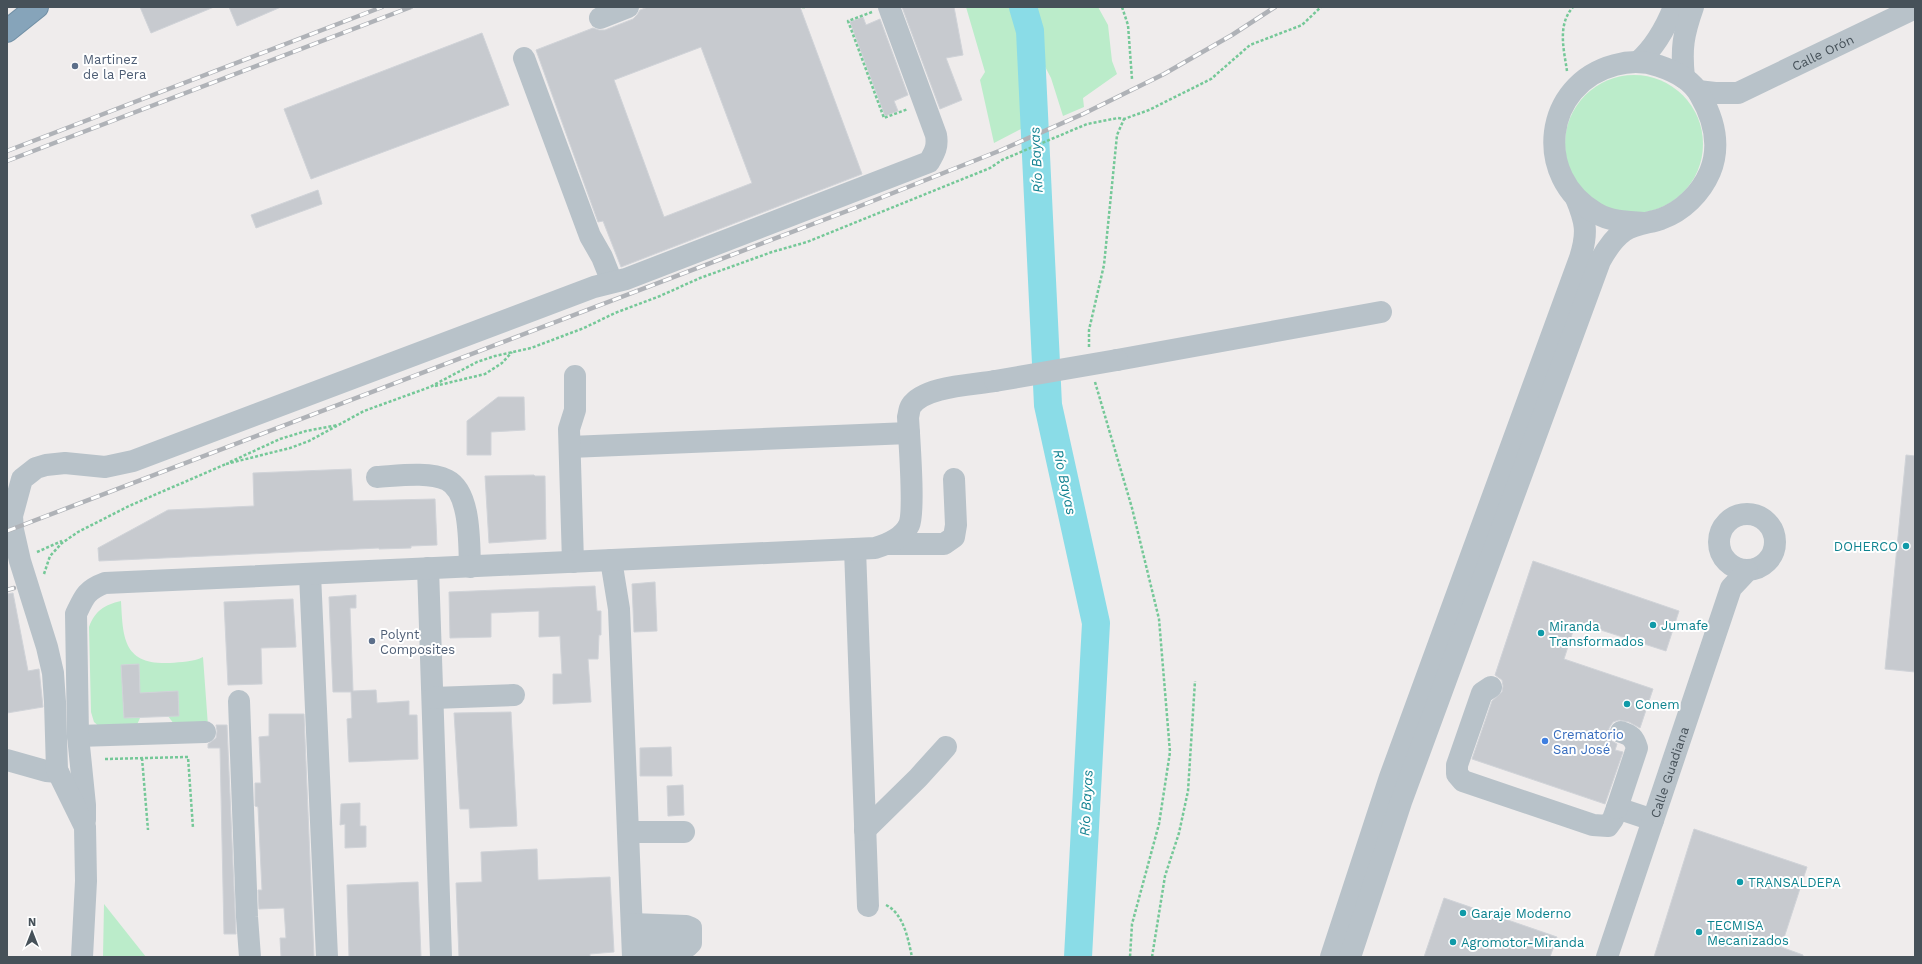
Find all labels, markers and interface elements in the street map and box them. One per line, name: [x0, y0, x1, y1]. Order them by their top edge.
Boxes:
street label: Calle Orón: [1789, 32, 1856, 74]
place label: Martinez de la Pera: [83, 52, 147, 82]
marker: Martinez de la Pera: [70, 61, 80, 71]
water label: Río Bayas: [1026, 126, 1046, 194]
water label: Río Bayas: [1050, 448, 1080, 516]
place label: DOHERCO: [1834, 539, 1898, 554]
marker: DOHERCO: [1901, 541, 1911, 551]
place label: Jumafe: [1661, 618, 1708, 633]
place label: Miranda Transformados: [1549, 619, 1644, 649]
marker: Jumafe: [1648, 620, 1658, 630]
place label: Polynt Composites: [380, 627, 455, 657]
marker: Miranda Transformados: [1536, 628, 1546, 638]
marker: Polynt Composites: [367, 636, 377, 646]
place label: Conem: [1635, 697, 1680, 712]
marker: Conem: [1622, 699, 1632, 709]
street label: Calle Guadiana: [1647, 724, 1692, 820]
place label: Crematorio San José: [1553, 727, 1624, 757]
marker: Crematorio San José: [1540, 736, 1550, 746]
water label: Río Bayas: [1076, 769, 1096, 837]
place label: TRANSALDEPA: [1748, 875, 1841, 890]
marker: TRANSALDEPA: [1735, 877, 1745, 887]
place label: Garaje Moderno: [1471, 906, 1571, 921]
marker: Garaje Moderno: [1458, 908, 1468, 918]
north arrow: [12, 912, 52, 952]
text: N: [28, 916, 36, 929]
place label: TECMISA Mecanizados: [1707, 918, 1789, 948]
marker: TECMISA Mecanizados: [1694, 927, 1704, 937]
place label: Agromotor-Miranda: [1461, 935, 1585, 950]
marker: Agromotor-Miranda: [1448, 937, 1458, 947]

